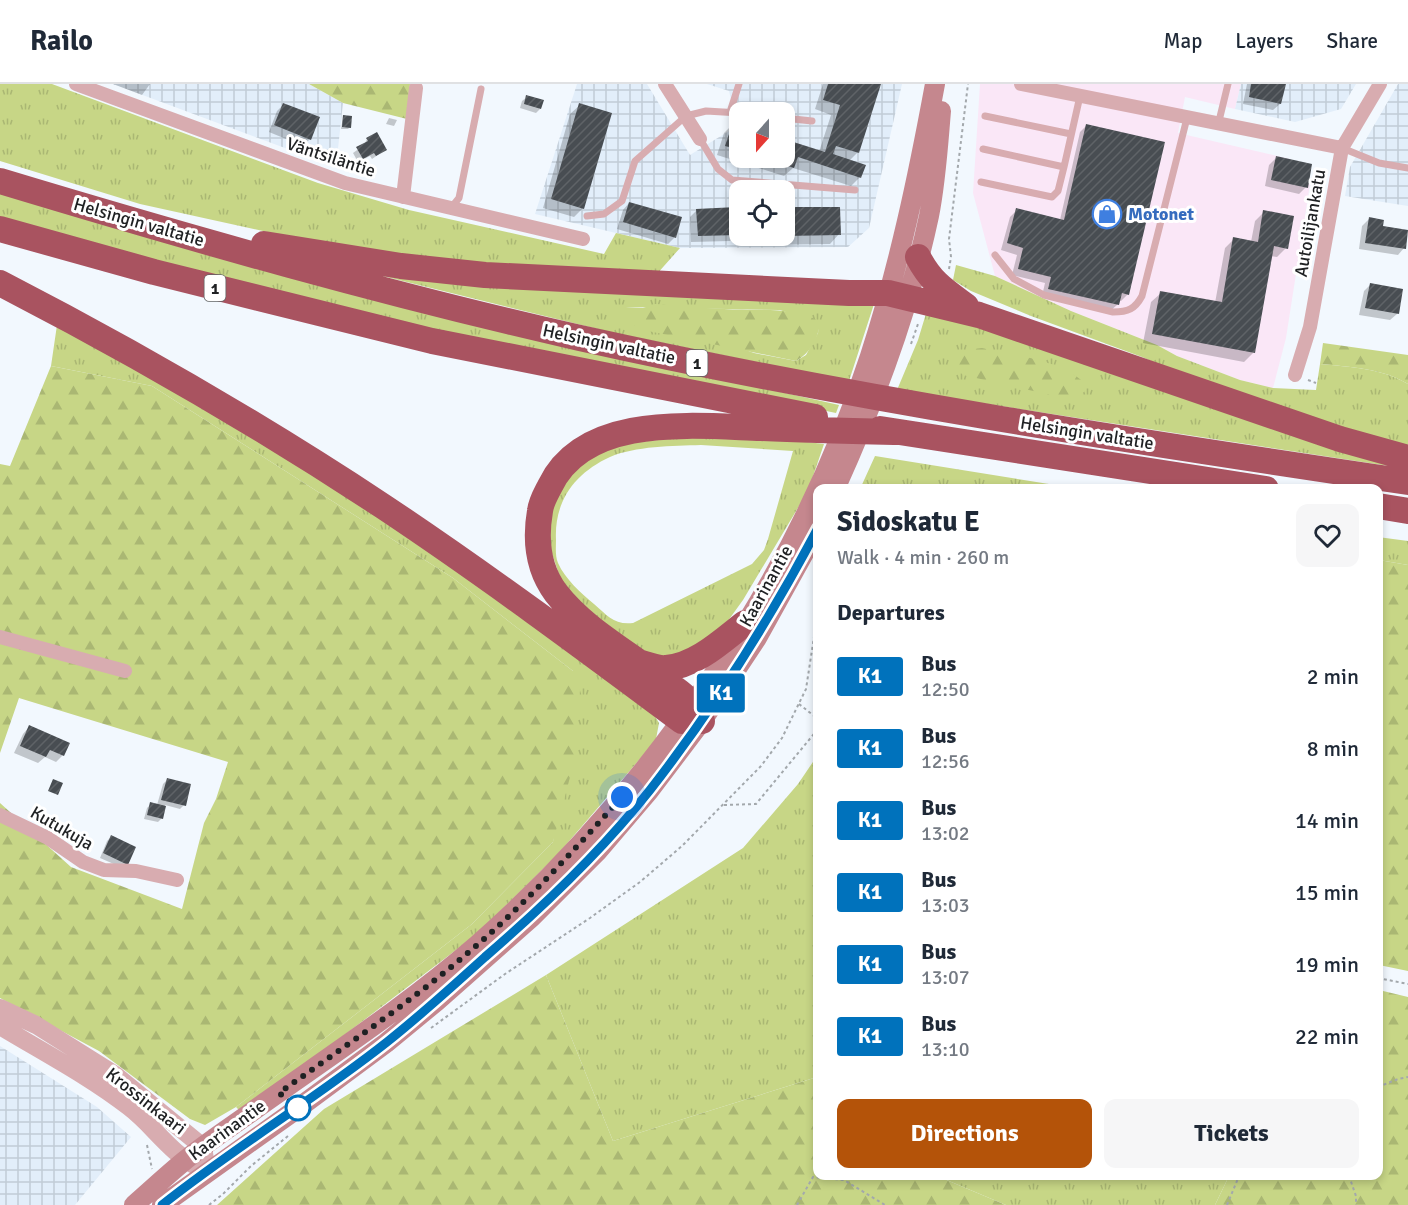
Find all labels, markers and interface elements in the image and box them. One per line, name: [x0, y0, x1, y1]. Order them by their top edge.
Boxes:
text: Railo: [30, 24, 93, 58]
text: Map: [1164, 28, 1202, 54]
text: Layers: [1235, 28, 1293, 54]
text: Share: [1326, 28, 1378, 54]
north arrow: [729, 102, 795, 168]
map controls: [729, 102, 795, 246]
street label: Väntsiläntie: [284, 132, 378, 182]
street label: Autoilijankatu: [1290, 167, 1330, 279]
button: locate: [729, 180, 795, 246]
street label: Helsingin valtatie: [71, 193, 207, 251]
shop icon: Motonet: [1091, 198, 1123, 230]
place label: Motonet: [1128, 203, 1194, 225]
road number: 1: [204, 275, 226, 301]
street label: Helsingin valtatie: [541, 319, 677, 369]
road number: 1: [686, 350, 708, 376]
street label: Helsingin valtatie: [1019, 412, 1155, 454]
button: heart: [1296, 504, 1359, 567]
text: Sidoskatu E: [837, 505, 980, 539]
street label: Kaarinantie: [735, 541, 797, 631]
text: Walk · 4 min · 260 m: [837, 545, 1009, 570]
text: Departures: [837, 599, 945, 626]
text: Bus: [921, 650, 956, 677]
text: K1: [858, 663, 882, 689]
text: 2 min: [1307, 663, 1359, 690]
line badge: K1: [694, 674, 748, 712]
text: 12:50: [921, 677, 970, 702]
text: K1: [709, 680, 733, 706]
text: Bus: [921, 722, 956, 749]
text: K1: [858, 735, 882, 761]
text: 8 min: [1307, 735, 1359, 762]
text: 12:56: [921, 749, 970, 774]
your location: [607, 782, 637, 812]
text: Bus: [921, 794, 956, 821]
street label: Kutukuja: [27, 801, 97, 855]
text: K1: [858, 807, 882, 833]
text: 14 min: [1295, 807, 1359, 834]
text: 13:02: [921, 821, 970, 846]
text: Bus: [921, 866, 956, 893]
text: K1: [858, 879, 882, 905]
text: 15 min: [1295, 879, 1359, 906]
text: 13:03: [921, 893, 970, 918]
text: Bus: [921, 938, 956, 965]
text: K1: [858, 951, 882, 977]
text: 19 min: [1295, 951, 1359, 978]
text: 13:07: [921, 965, 970, 990]
text: Bus: [921, 1010, 956, 1037]
text: K1: [858, 1023, 882, 1049]
text: 22 min: [1295, 1023, 1359, 1050]
text: 13:10: [921, 1037, 970, 1062]
street label: Krossinkaari: [101, 1063, 191, 1139]
street label: Kaarinantie: [184, 1095, 270, 1165]
unlabelled marker: [285, 1095, 311, 1121]
button: Directions: [837, 1099, 1092, 1168]
button: Tickets: [1104, 1099, 1359, 1168]

